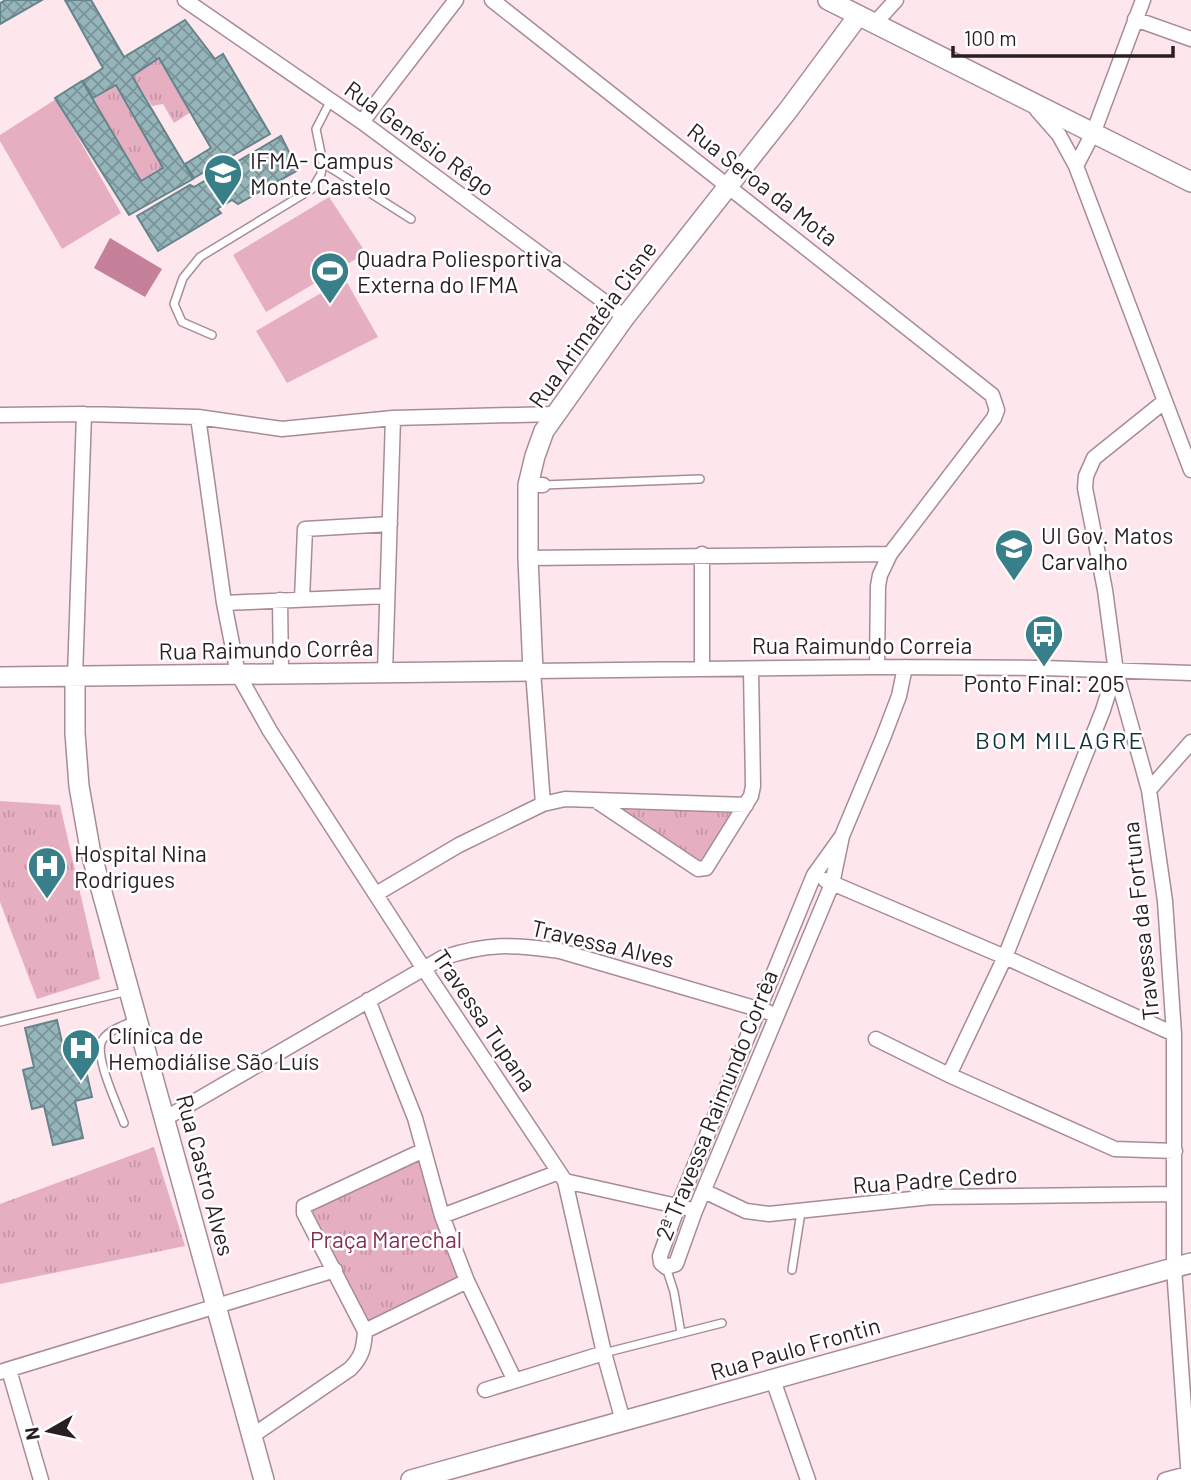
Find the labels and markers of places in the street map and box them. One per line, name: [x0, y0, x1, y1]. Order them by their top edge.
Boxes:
place label: IFMA- Campus Monte Castelo: [250, 146, 393, 200]
school or university icon: IFMA- Campus Monte Castelo: [202, 152, 244, 207]
place label: Quadra Poliesportiva Externa do IFMA: [357, 244, 562, 298]
sports icon: Quadra Poliesportiva Externa do IFMA: [309, 250, 351, 305]
place label: UI Gov. Matos Carvalho: [1041, 521, 1173, 575]
school or university icon: UI Gov. Matos Carvalho: [993, 527, 1035, 582]
bus stop icon: Ponto Final: 205: [1023, 613, 1065, 668]
place label: Ponto Final: 205: [963, 669, 1125, 697]
place label: Hospital Nina Rodrigues: [74, 839, 207, 893]
hospital icon: Hospital Nina Rodrigues: [26, 845, 68, 900]
place label: Clínica de Hemodiálise São Luís: [108, 1021, 319, 1075]
hospital icon: Clínica de Hemodiálise São Luís: [60, 1027, 102, 1082]

